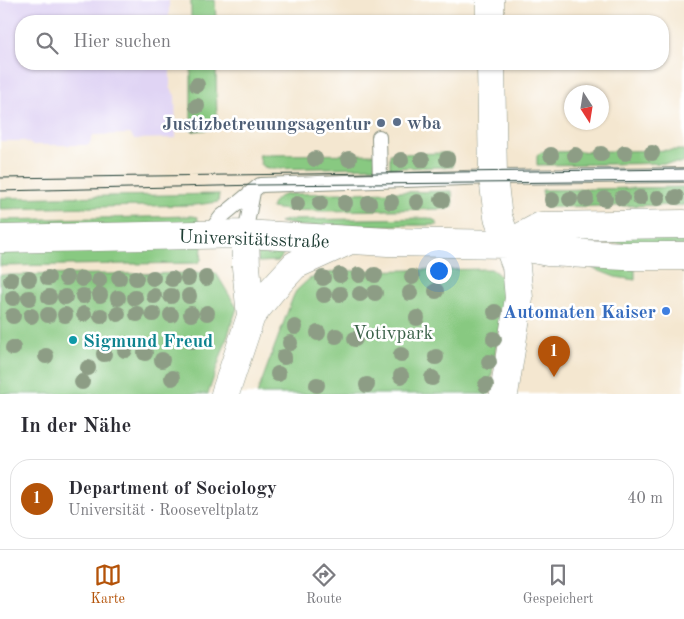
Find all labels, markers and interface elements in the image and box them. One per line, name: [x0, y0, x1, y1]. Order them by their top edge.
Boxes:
search box: [15, 15, 669, 70]
icon: search: [33, 29, 61, 57]
text: Hier suchen: [73, 33, 171, 52]
north arrow: [564, 85, 609, 130]
place label: wba: [407, 115, 442, 134]
place label: Justizbetreuungsagentur: [162, 116, 371, 135]
marker: wba: [391, 116, 403, 128]
marker: Justizbetreuungsagentur: [375, 117, 387, 129]
street label: Universitätsstraße: [178, 228, 330, 253]
your location: [426, 258, 452, 284]
place label: Automaten Kaiser: [503, 304, 656, 323]
marker: Automaten Kaiser: [660, 305, 672, 317]
park label: Votivpark: [352, 325, 434, 344]
place label: Sigmund Freud: [83, 333, 213, 352]
marker: Sigmund Freud: [67, 334, 79, 346]
pin: 1: [538, 336, 570, 377]
text: In der Nähe: [20, 416, 131, 437]
text: Department of Sociology: [68, 480, 277, 499]
text: 1: [32, 491, 42, 507]
text: 40 m: [627, 491, 663, 507]
text: Universität · Rooseveltplatz: [68, 503, 259, 519]
tab: Karte: [90, 561, 125, 608]
tab: Route: [306, 561, 342, 608]
tab: Gespeichert: [523, 561, 594, 608]

